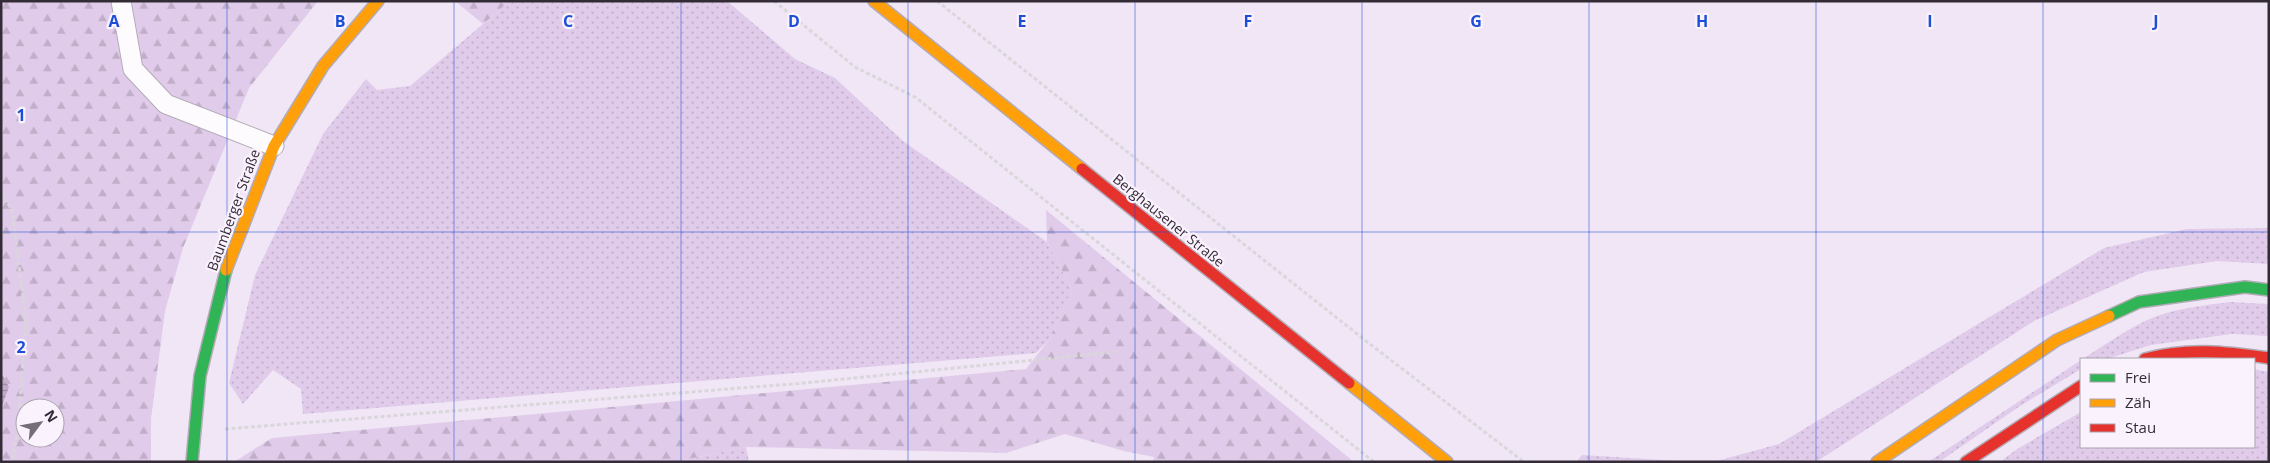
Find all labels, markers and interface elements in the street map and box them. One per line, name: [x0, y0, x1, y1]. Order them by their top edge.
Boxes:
text: A: [108, 10, 120, 32]
text: B: [335, 10, 345, 32]
text: C: [563, 10, 573, 32]
text: D: [788, 10, 800, 32]
text: E: [1018, 10, 1027, 32]
text: F: [1244, 10, 1252, 32]
text: G: [1470, 10, 1482, 32]
text: H: [1696, 10, 1708, 32]
text: I: [1927, 10, 1933, 32]
text: J: [2151, 10, 2159, 32]
text: 1: [16, 104, 26, 126]
street label: Baumberger Straße: [202, 146, 264, 273]
street label: Berghausener Straße: [1109, 169, 1229, 271]
text: 2: [16, 336, 26, 358]
legend: [2080, 358, 2255, 448]
text: Frei: [2125, 367, 2151, 387]
text: Zäh: [2125, 392, 2151, 412]
north arrow: [15, 398, 65, 448]
text: N: [40, 406, 63, 426]
text: Stau: [2125, 417, 2156, 437]

